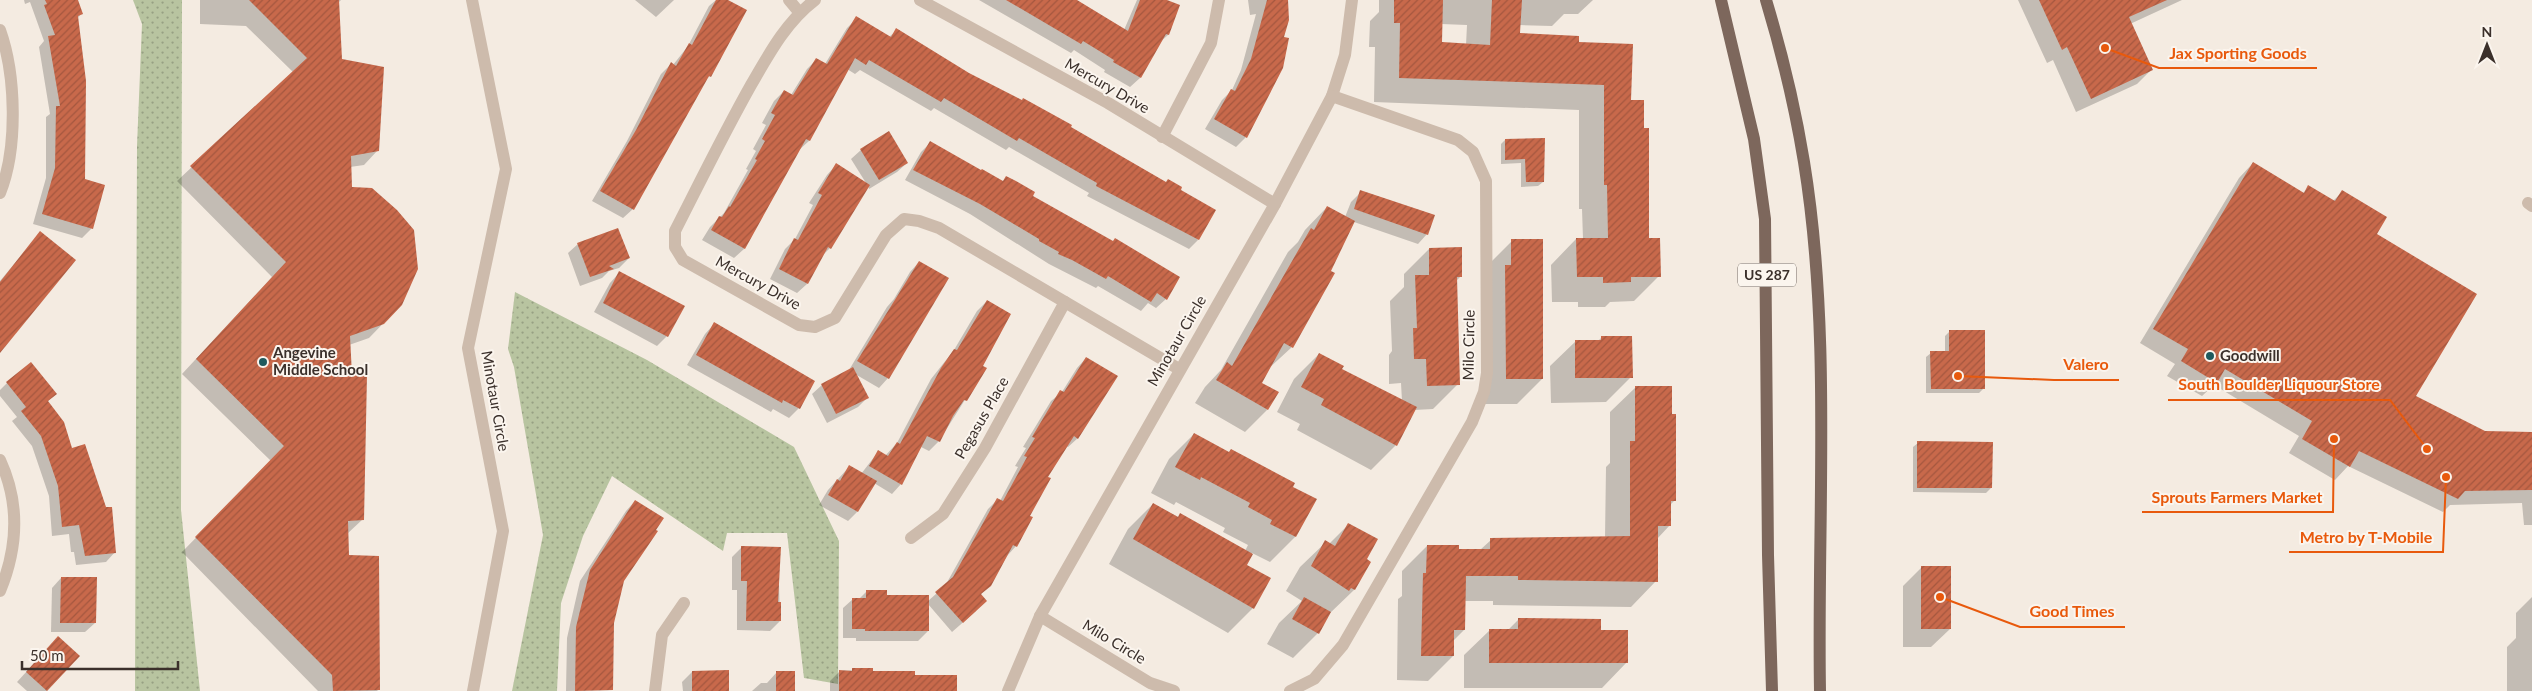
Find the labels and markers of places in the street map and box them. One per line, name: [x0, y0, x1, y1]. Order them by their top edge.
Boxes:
callout: Jax Sporting Goods: [2159, 37, 2317, 68]
place label: Angevine Middle School: [272, 343, 368, 378]
place label: Goodwill: [2220, 346, 2280, 364]
callout: Valero: [2054, 349, 2119, 380]
marker: Goodwill: [2204, 350, 2216, 362]
marker: Angevine Middle School: [257, 356, 269, 368]
callout: South Boulder Liquour Store: [2168, 369, 2390, 400]
callout: Sprouts Farmers Market: [2142, 481, 2333, 512]
callout: Metro by T-Mobile: [2289, 521, 2443, 552]
callout: Good Times: [2020, 596, 2125, 627]

